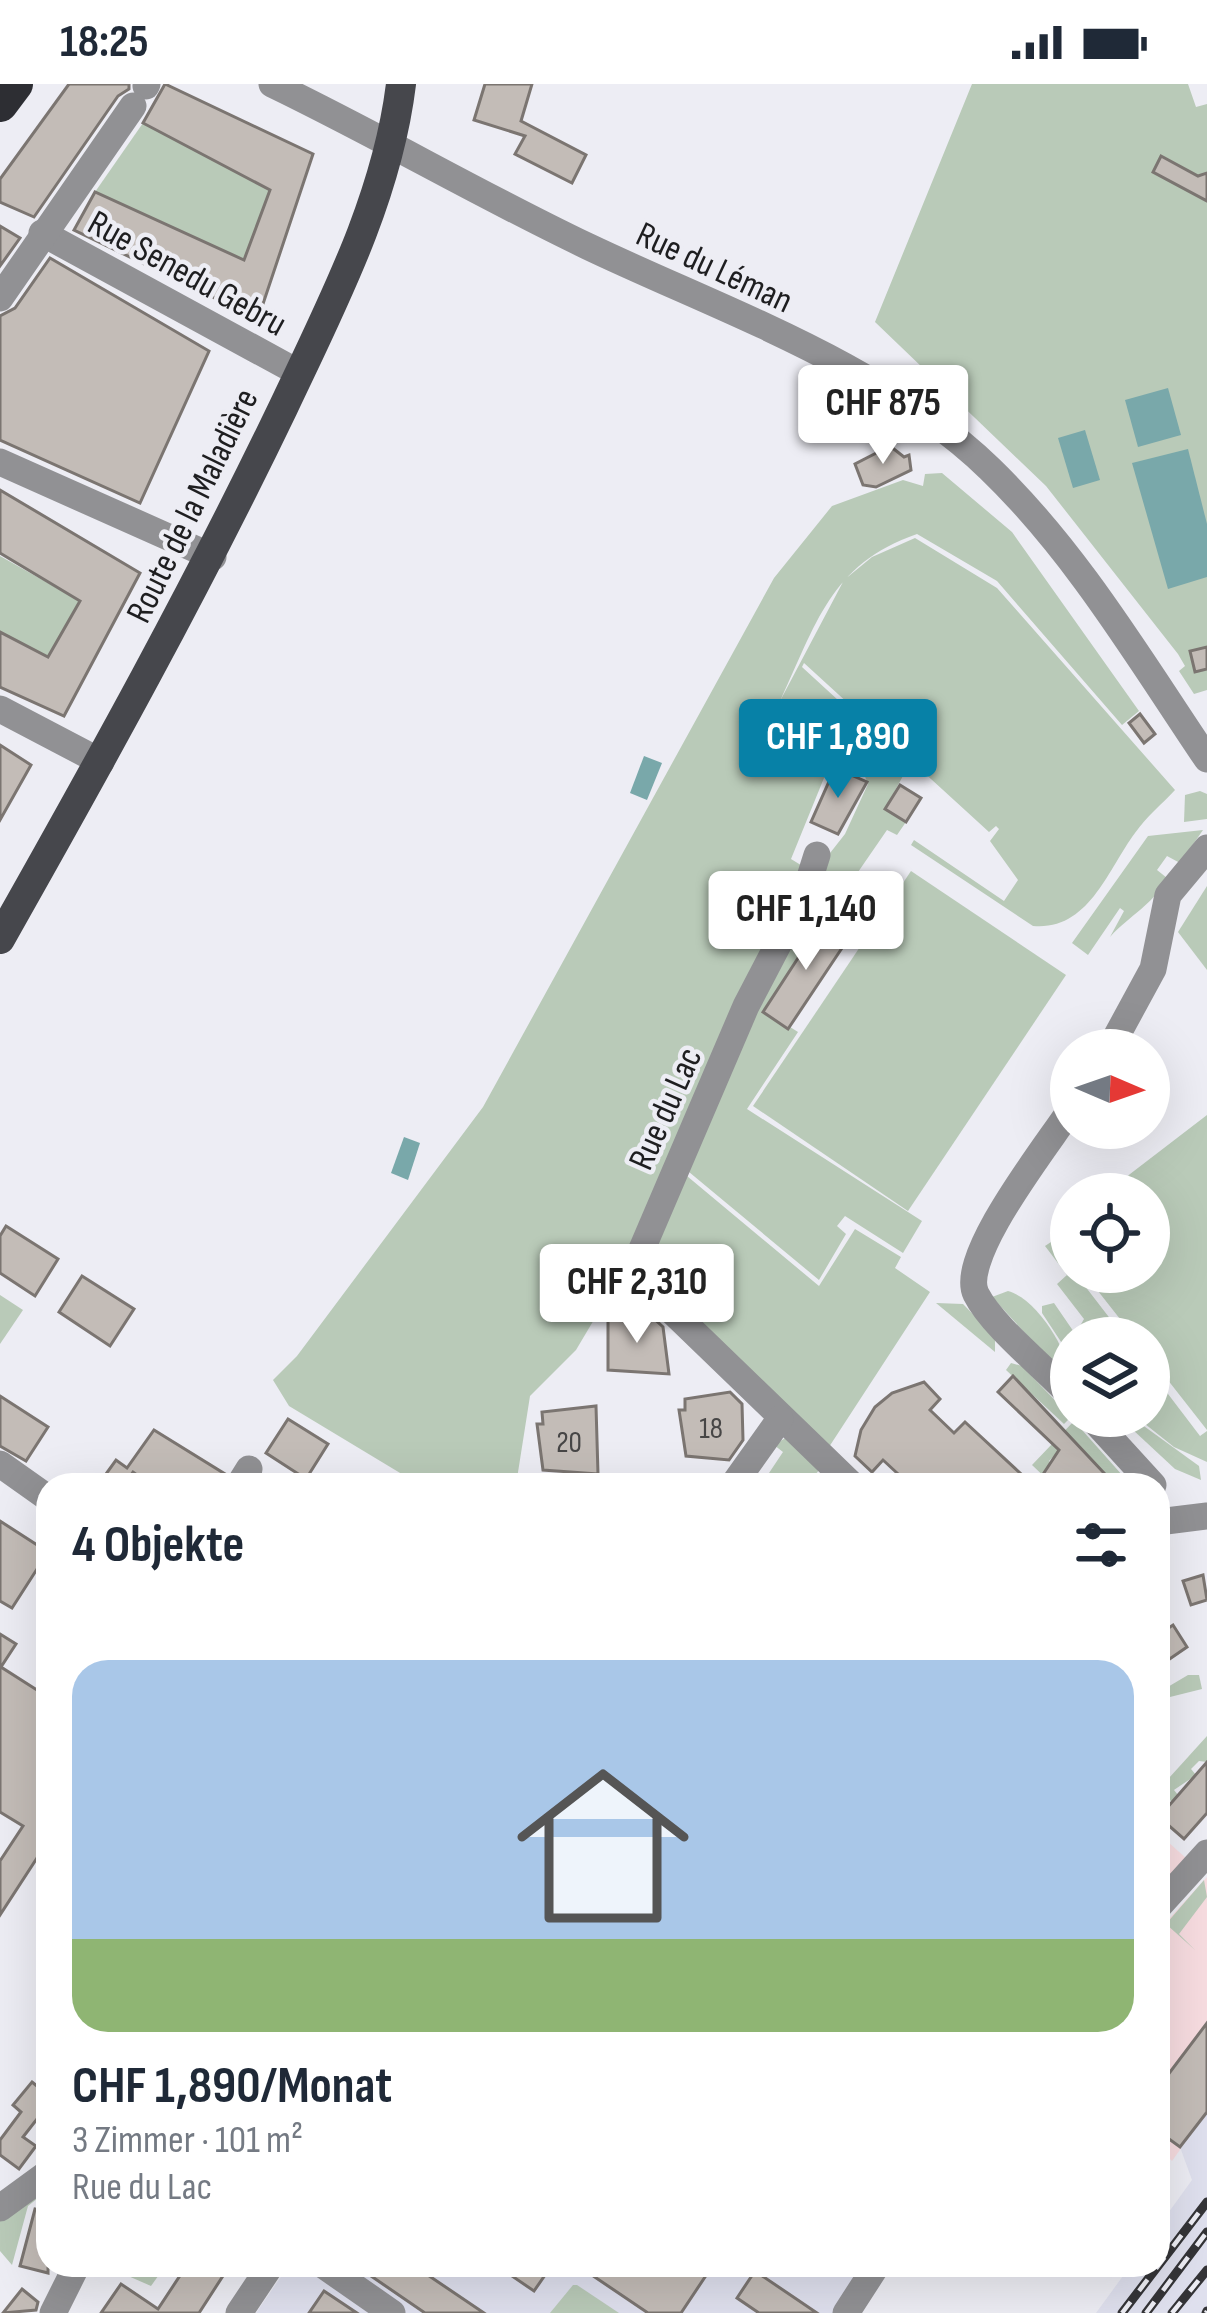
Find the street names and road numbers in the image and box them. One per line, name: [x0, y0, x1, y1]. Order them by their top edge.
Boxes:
street label: Rue Senedu Gebru: [80, 202, 294, 346]
street label: Rue du Léman: [629, 213, 799, 323]
street label: Route de la Maladière: [118, 382, 268, 630]
street label: Rue du Lac: [620, 1041, 712, 1177]

